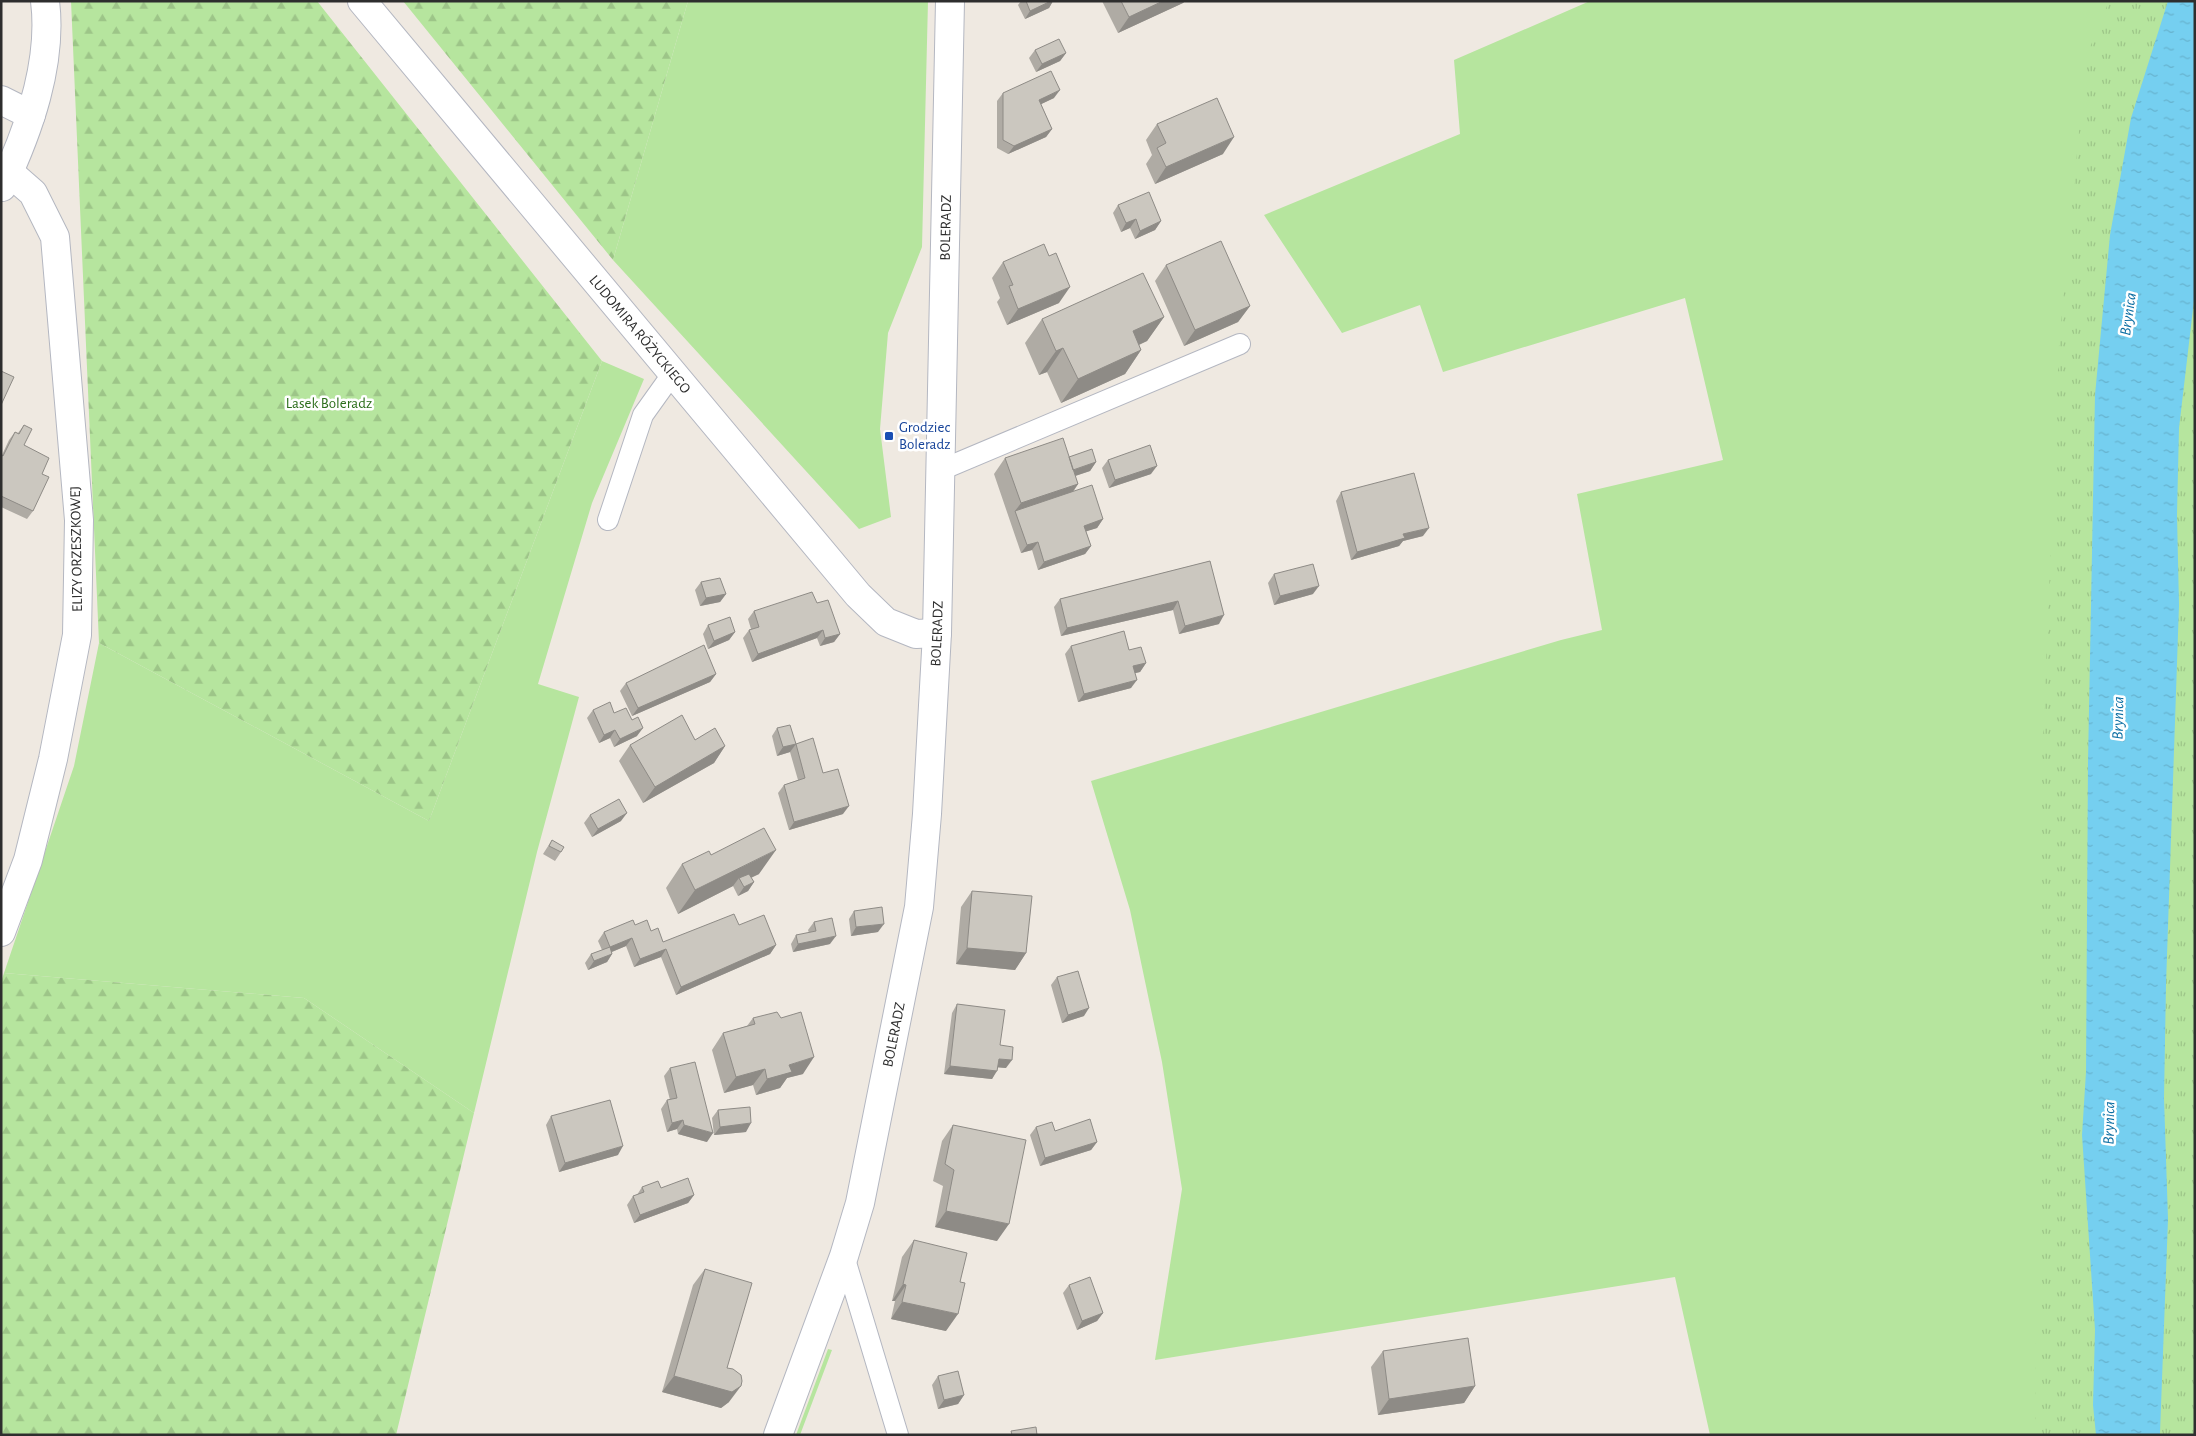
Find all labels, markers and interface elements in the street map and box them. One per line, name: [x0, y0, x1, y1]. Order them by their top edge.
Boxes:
street label: BOLERADZ: [938, 195, 954, 261]
street label: LUDOMIRA RÓŻYCKIEGO: [586, 272, 693, 396]
water label: Brynica: [2117, 292, 2139, 337]
park label: Lasek Boleradz: [286, 396, 372, 411]
place label: Grodziec Boleradz: [899, 420, 950, 452]
marker: Grodziec Boleradz: [883, 430, 895, 442]
street label: ELIZY ORZESZKOWEJ: [68, 486, 85, 612]
street label: BOLERADZ: [928, 601, 946, 667]
water label: Brynica: [2110, 696, 2126, 740]
street label: BOLERADZ: [880, 1001, 908, 1068]
water label: Brynica: [2101, 1101, 2117, 1145]

